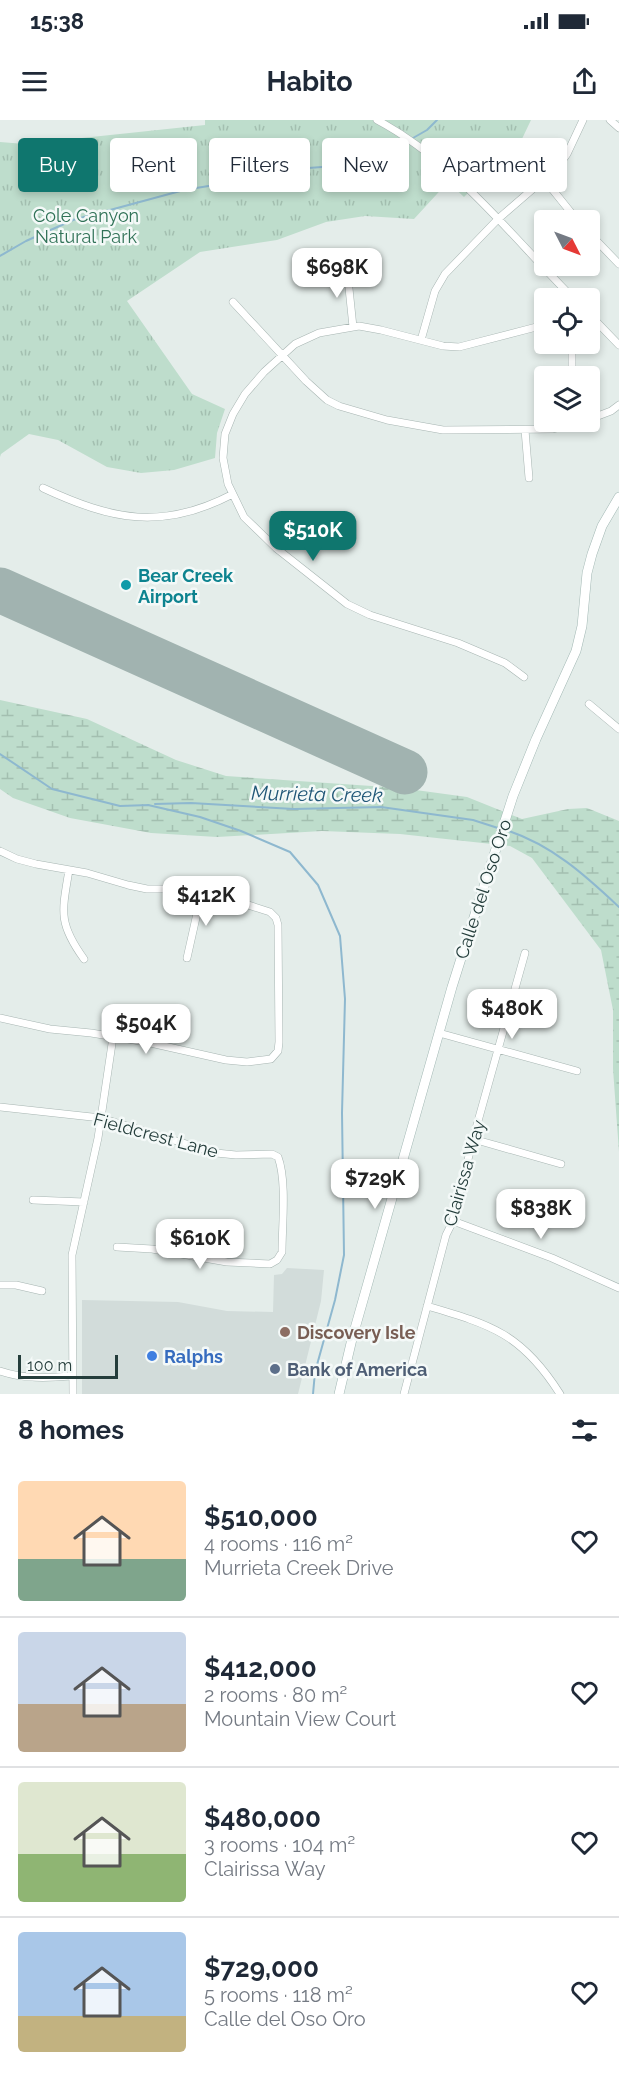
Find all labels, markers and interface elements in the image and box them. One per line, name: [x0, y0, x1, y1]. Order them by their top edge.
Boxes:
text: 15:38: [30, 8, 84, 34]
icon: menu: [18, 65, 51, 98]
icon: share: [568, 65, 601, 98]
text: Habito: [267, 66, 353, 97]
chip: Buy: [18, 138, 98, 192]
chip: Rent: [110, 138, 197, 192]
chip: Filters: [209, 138, 310, 192]
chip: New: [322, 138, 409, 192]
chip: Apartment: [421, 138, 567, 192]
park label: Cole Canyon Natural Park: [33, 205, 139, 247]
north arrow: [534, 210, 600, 276]
map controls: [534, 210, 600, 432]
pin: $698K: [295, 248, 379, 299]
text: $698K: [306, 255, 368, 279]
button: locate: [534, 288, 600, 354]
button: layers: [534, 366, 600, 432]
pin: $510K: [271, 511, 355, 562]
text: $510K: [283, 518, 343, 542]
place label: Bear Creek Airport: [138, 565, 234, 607]
marker: Bear Creek Airport: [119, 578, 133, 592]
water label: Murrieta Creek: [251, 781, 383, 807]
street label: Calle del Oso Oro: [451, 816, 516, 961]
pin: $412K: [164, 876, 248, 927]
text: $412K: [177, 883, 235, 907]
pin: $480K: [470, 989, 554, 1040]
text: $480K: [481, 996, 543, 1020]
pin: $504K: [104, 1004, 188, 1055]
text: $504K: [116, 1011, 176, 1035]
street label: Fieldcrest Lane: [91, 1108, 221, 1162]
street label: Clairissa Way: [439, 1117, 489, 1229]
pin: $729K: [333, 1159, 417, 1210]
text: $729K: [345, 1166, 405, 1190]
pin: $838K: [499, 1189, 583, 1240]
text: $838K: [510, 1196, 572, 1220]
pin: $610K: [158, 1219, 242, 1270]
text: $610K: [170, 1226, 230, 1250]
place label: Discovery Isle: [297, 1322, 416, 1343]
marker: Discovery Isle: [278, 1325, 292, 1339]
place label: Ralphs: [164, 1346, 223, 1367]
marker: Ralphs: [145, 1349, 159, 1363]
scale bar: [18, 1352, 118, 1380]
text: 100 m: [27, 1356, 72, 1375]
place label: Bank of America: [287, 1359, 427, 1380]
marker: Bank of America: [268, 1362, 282, 1376]
icon: filters: [568, 1414, 601, 1447]
text: 8 homes: [18, 1415, 124, 1445]
text: $510,000: [204, 1502, 318, 1532]
icon: home: [66, 1505, 138, 1577]
icon: heart: [568, 1525, 601, 1558]
text: 4 rooms · 116 m²: [204, 1532, 353, 1556]
text: Murrieta Creek Drive: [204, 1556, 393, 1580]
text: $412,000: [204, 1653, 317, 1683]
icon: home: [66, 1656, 138, 1728]
icon: heart: [568, 1676, 601, 1709]
text: 2 rooms · 80 m²: [204, 1683, 347, 1707]
text: Mountain View Court: [204, 1707, 396, 1731]
text: $480,000: [204, 1803, 321, 1833]
icon: home: [66, 1806, 138, 1878]
icon: heart: [568, 1826, 601, 1859]
text: 3 rooms · 104 m²: [204, 1833, 355, 1857]
text: Clairissa Way: [204, 1857, 326, 1881]
text: $729,000: [204, 1953, 319, 1983]
icon: home: [66, 1956, 138, 2028]
icon: heart: [568, 1976, 601, 2009]
text: 5 rooms · 118 m²: [204, 1983, 353, 2007]
text: Calle del Oso Oro: [204, 2007, 366, 2031]

